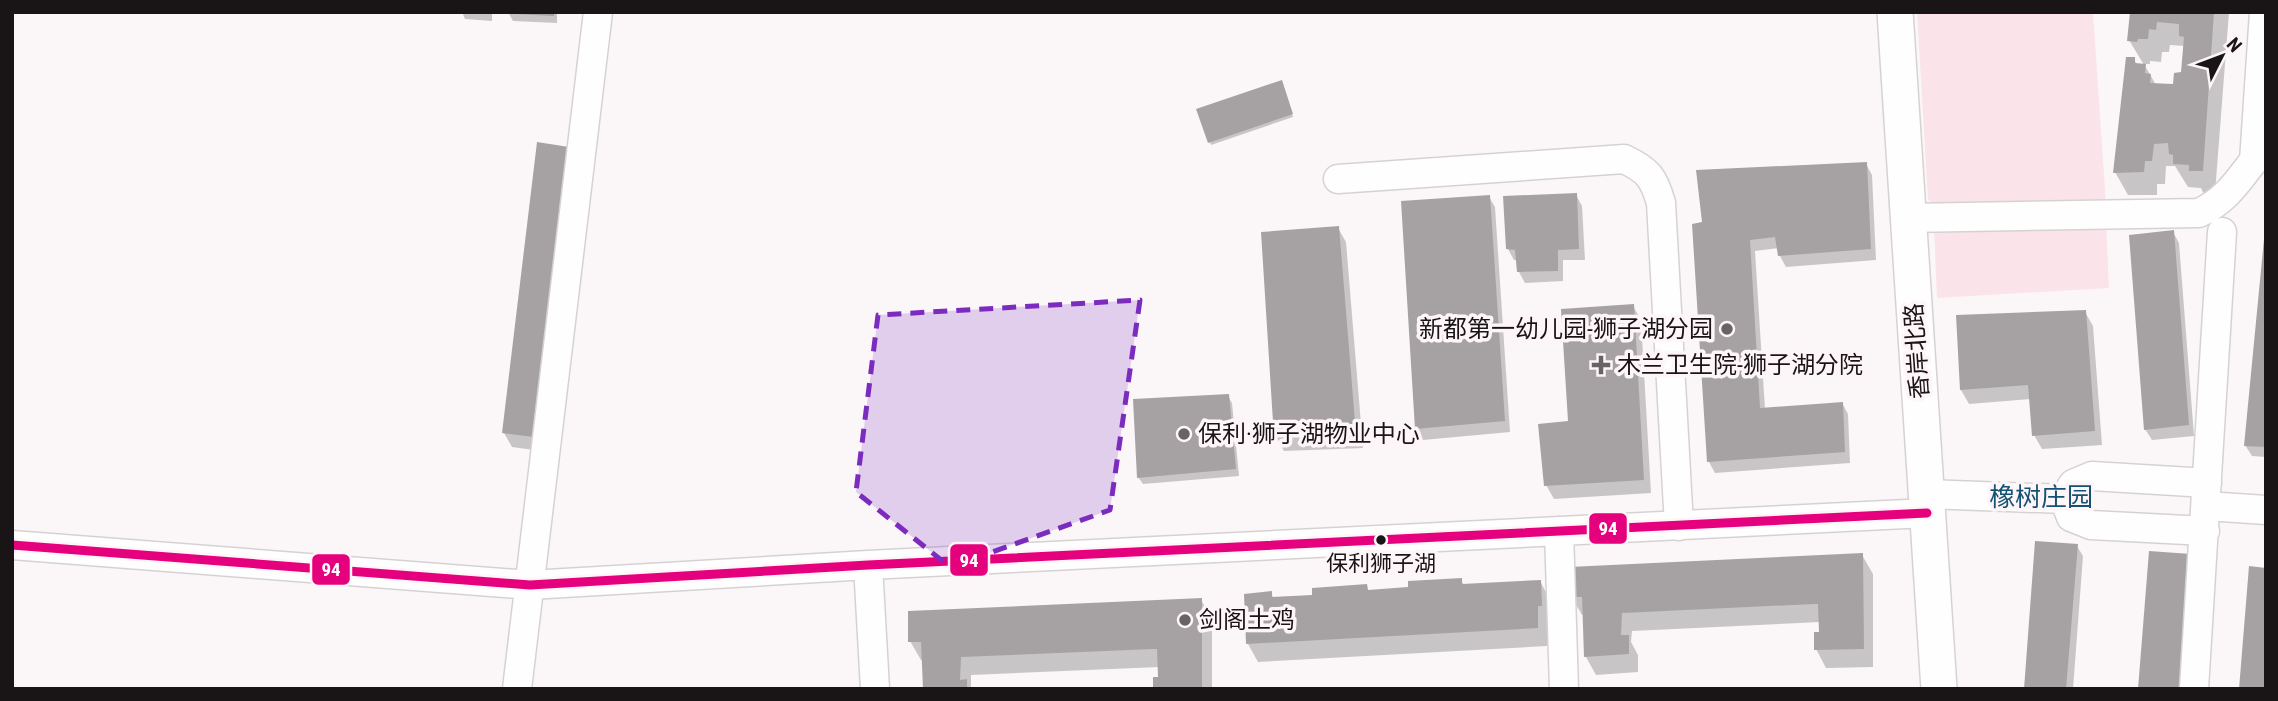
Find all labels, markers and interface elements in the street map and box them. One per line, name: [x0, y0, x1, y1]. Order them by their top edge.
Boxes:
north arrow: [2187, 21, 2257, 91]
text: N: [2222, 33, 2247, 57]
street label: 香岸北路: [1900, 302, 1934, 400]
place label: 新都第一幼儿园-狮子湖分园: [1419, 315, 1713, 343]
marker: 新都第一幼儿园-狮子湖分园: [1719, 321, 1735, 337]
place label: 木兰卫生院-狮子湖分院: [1617, 351, 1863, 379]
marker: 木兰卫生院-狮子湖分院: [1591, 355, 1611, 375]
place label: 保利·狮子湖物业中心: [1198, 420, 1420, 448]
marker: 保利·狮子湖物业中心: [1176, 426, 1192, 442]
district label: 橡树庄园: [1989, 482, 2093, 512]
line badge: 94: [1588, 512, 1628, 545]
text: 94: [1598, 517, 1618, 540]
marker: 保利狮子湖: [1374, 533, 1388, 547]
line badge: 94: [949, 543, 989, 577]
text: 94: [959, 549, 979, 572]
place label: 保利狮子湖: [1326, 551, 1436, 576]
line badge: 94: [311, 553, 351, 586]
text: 94: [321, 558, 341, 581]
place label: 剑阁土鸡: [1199, 606, 1295, 634]
marker: 剑阁土鸡: [1177, 612, 1193, 628]

